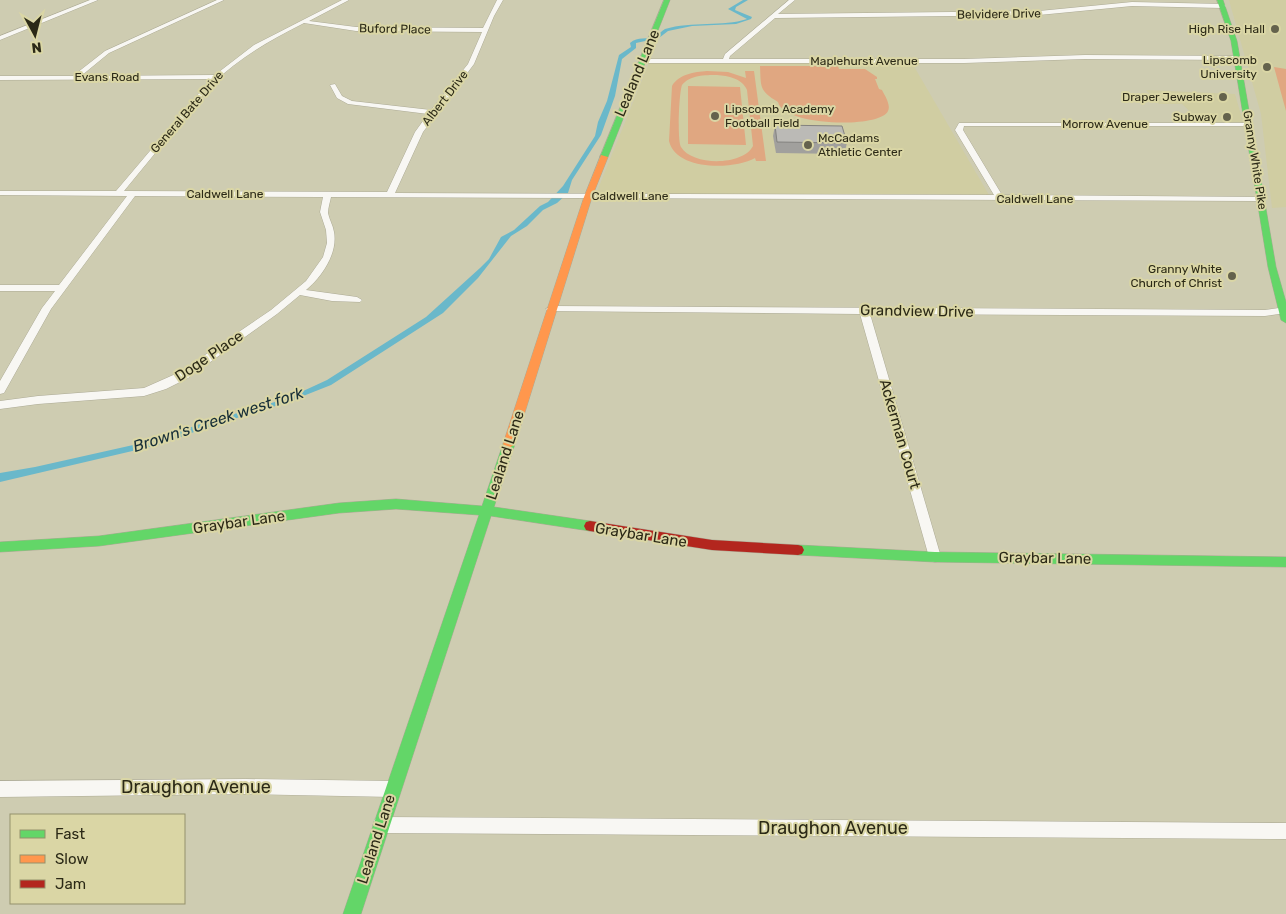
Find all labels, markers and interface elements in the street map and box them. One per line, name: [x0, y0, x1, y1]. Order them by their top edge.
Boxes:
street label: Belvidere Drive: [957, 6, 1041, 22]
north arrow: [10, 10, 60, 60]
street label: Buford Place: [359, 21, 431, 37]
place label: High Rise Hall: [1189, 22, 1265, 36]
marker: High Rise Hall: [1269, 23, 1281, 35]
street label: Lealand Lane: [611, 27, 663, 119]
text: N: [30, 38, 43, 56]
place label: Lipscomb University: [1200, 53, 1257, 81]
street label: Maplehurst Avenue: [810, 54, 918, 68]
marker: Lipscomb University: [1261, 61, 1273, 73]
street label: General Bate Drive: [148, 68, 226, 156]
street label: Albert Drive: [419, 68, 471, 128]
street label: Evans Road: [75, 70, 139, 84]
place label: Draper Jewelers: [1122, 90, 1213, 104]
marker: Draper Jewelers: [1217, 91, 1229, 103]
place label: Lipscomb Academy Football Field: [725, 102, 834, 130]
street label: Granny White Pike: [1240, 109, 1270, 211]
marker: Lipscomb Academy Football Field: [709, 110, 721, 122]
place label: Subway: [1173, 110, 1217, 124]
marker: Subway: [1221, 111, 1233, 123]
street label: Morrow Avenue: [1062, 117, 1148, 131]
place label: McCadams Athletic Center: [818, 131, 903, 159]
marker: McCadams Athletic Center: [802, 139, 814, 151]
street label: Caldwell Lane: [187, 187, 264, 201]
street label: Caldwell Lane: [592, 189, 669, 203]
street label: Caldwell Lane: [997, 192, 1074, 206]
place label: Granny White Church of Christ: [1130, 262, 1222, 290]
marker: Granny White Church of Christ: [1226, 270, 1238, 282]
street label: Grandview Drive: [860, 301, 974, 321]
street label: Doge Place: [172, 327, 246, 385]
street label: Ackerman Court: [876, 377, 924, 491]
water label: Brown's Creek west fork: [130, 383, 307, 456]
street label: Lealand Lane: [482, 408, 528, 502]
street label: Graybar Lane: [192, 507, 286, 537]
street label: Graybar Lane: [594, 519, 688, 551]
street label: Graybar Lane: [999, 548, 1091, 568]
street label: Draughon Avenue: [121, 776, 271, 798]
street label: Lealand Lane: [353, 792, 399, 886]
legend: [10, 814, 185, 904]
street label: Draughon Avenue: [758, 817, 908, 839]
text: Fast: [55, 825, 85, 843]
text: Slow: [55, 850, 88, 868]
text: Jam: [55, 875, 86, 893]

